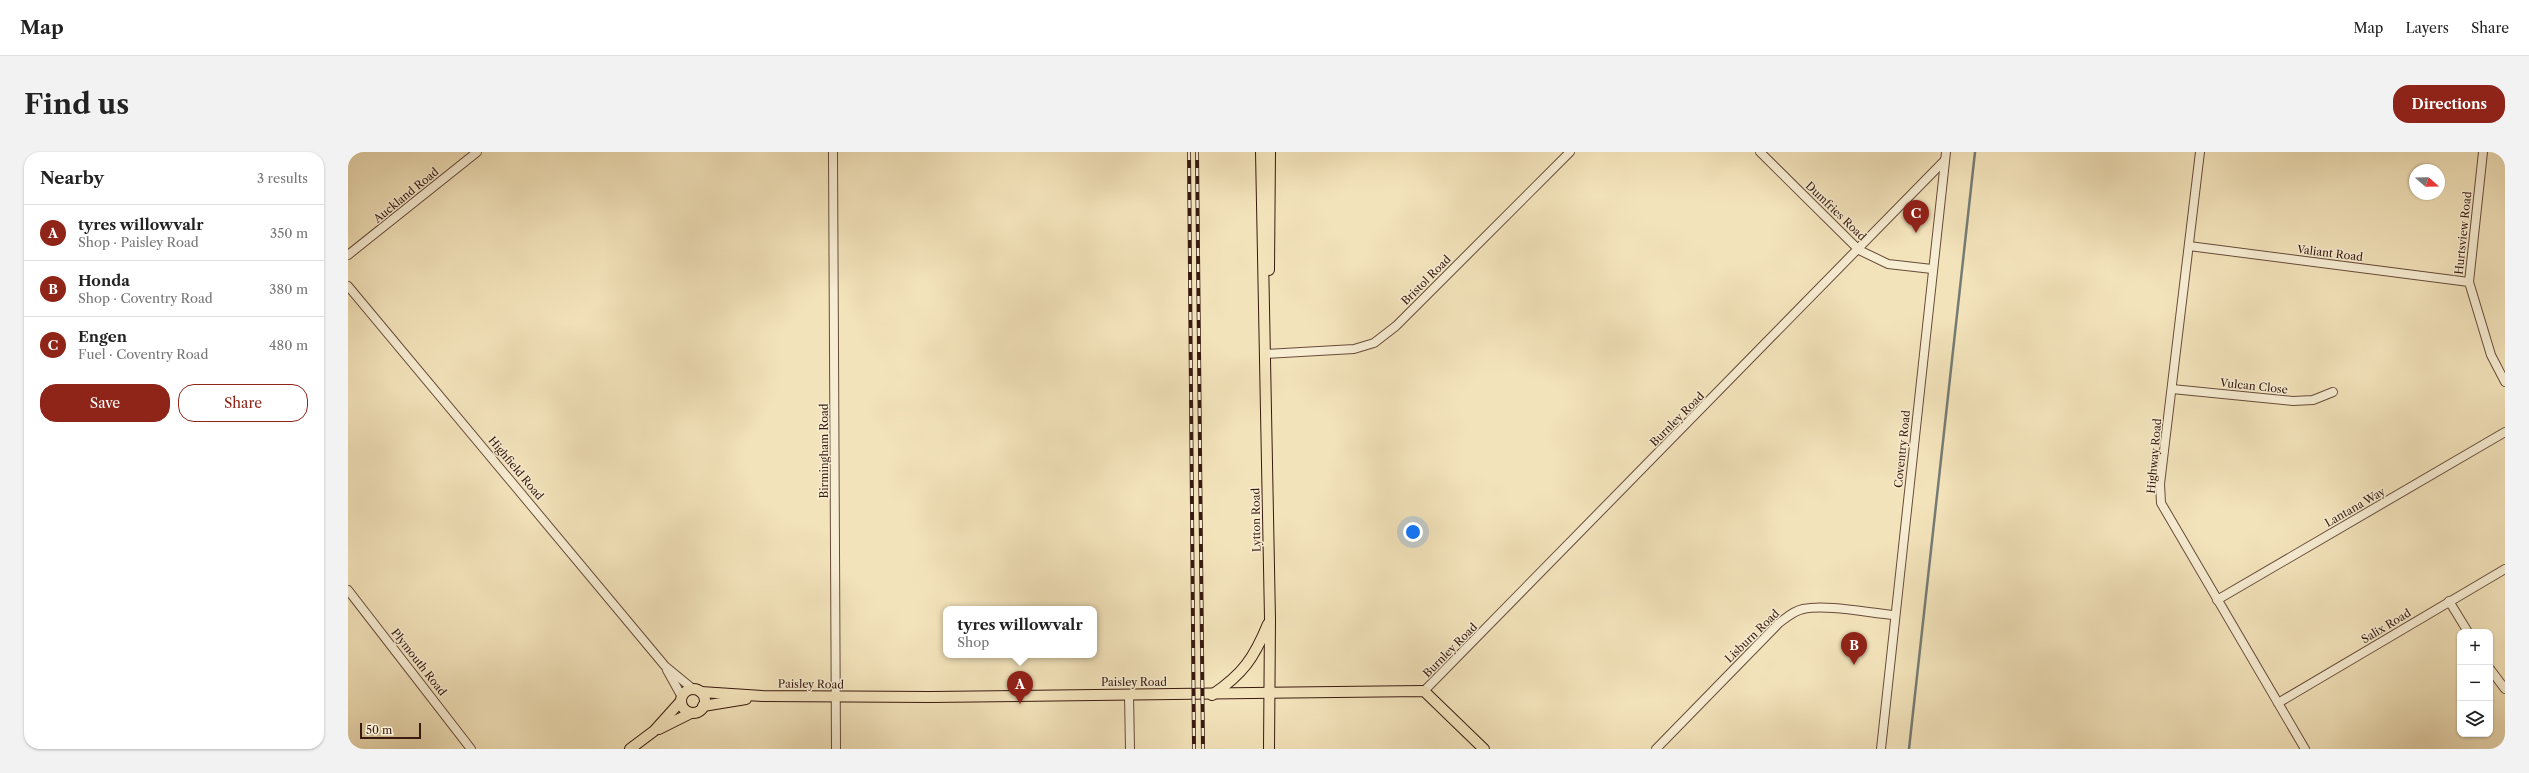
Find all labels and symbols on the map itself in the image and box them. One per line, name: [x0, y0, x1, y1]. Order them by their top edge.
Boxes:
street label: Auckland Road: [370, 164, 442, 226]
north arrow: [2409, 164, 2445, 200]
street label: Dumfries Road: [1803, 179, 1869, 244]
street label: Hurtsview Road: [2452, 190, 2474, 275]
pin: C: [1903, 200, 1929, 233]
street label: Valiant Road: [2295, 242, 2364, 264]
street label: Bristol Road: [1398, 252, 1454, 308]
street label: Vulcan Close: [2218, 375, 2289, 397]
street label: Burnley Road: [1647, 389, 1707, 449]
street label: Birmingham Road: [817, 403, 831, 498]
street label: Coventry Road: [1891, 409, 1913, 489]
street label: Highway Road: [2144, 418, 2164, 494]
street label: Highfield Road: [485, 433, 547, 503]
street label: Lantana Way: [2322, 484, 2388, 530]
street label: Lytton Road: [1248, 487, 1264, 552]
your location: [1403, 522, 1423, 542]
street label: Lisburn Road: [1722, 606, 1782, 665]
street label: Salix Road: [2359, 606, 2414, 646]
street label: Burnley Road: [1420, 620, 1480, 680]
street label: Plymouth Road: [388, 626, 450, 699]
pin: B: [1841, 632, 1867, 665]
pin: A: [1007, 671, 1033, 704]
street label: Paisley Road: [1101, 675, 1167, 689]
street label: Paisley Road: [778, 676, 844, 692]
scale bar: [360, 721, 421, 740]

